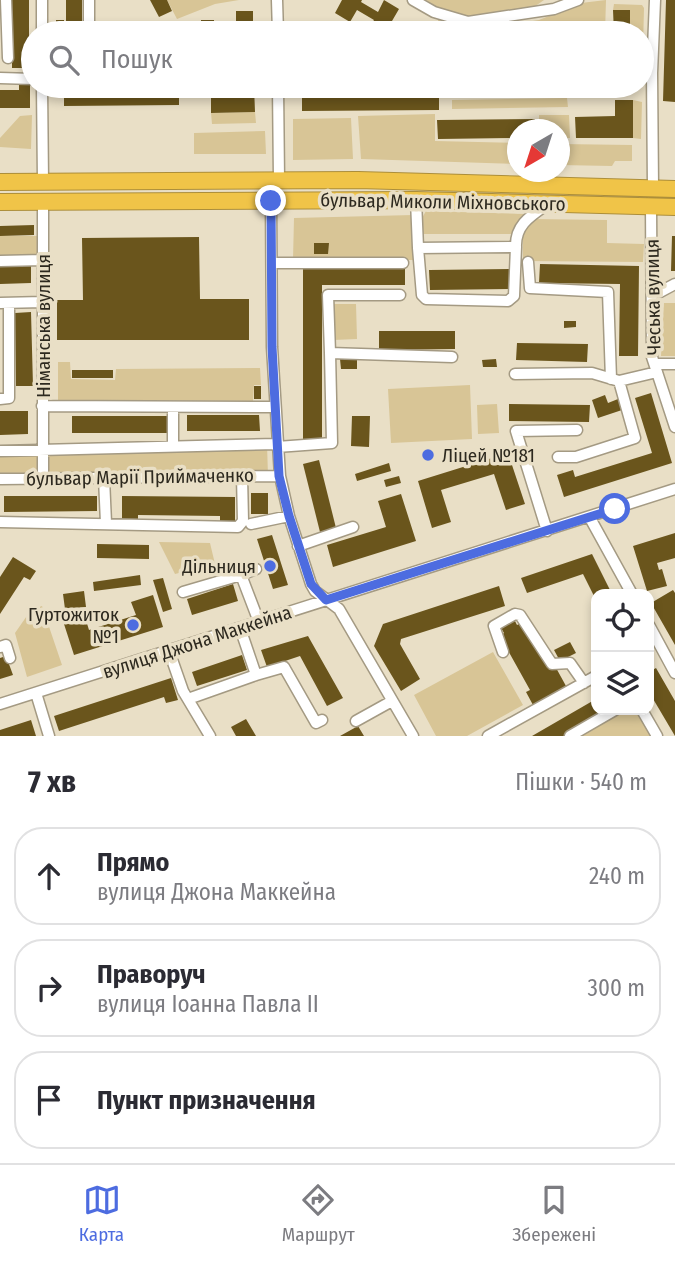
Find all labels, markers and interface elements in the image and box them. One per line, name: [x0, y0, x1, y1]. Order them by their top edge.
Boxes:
search box: [21, 21, 654, 98]
icon: search: [45, 41, 83, 79]
text: Пошук: [101, 44, 173, 75]
north arrow: [507, 119, 570, 182]
route end: [255, 185, 286, 216]
street label: бульвар Миколи Міхновського: [320, 188, 566, 216]
street label: Чеська вулиця: [640, 239, 666, 355]
street label: Німанська вулиця: [32, 254, 55, 398]
place label: Ліцей №181: [442, 444, 535, 467]
marker: Ліцей №181: [420, 447, 436, 463]
street label: бульвар Марії Приймаченко: [26, 464, 254, 490]
route start: [599, 493, 630, 524]
place label: Дільниця: [181, 555, 256, 578]
marker: Дільниця: [262, 558, 278, 574]
map controls: [591, 589, 654, 715]
button: locate: [591, 589, 654, 652]
street label: вулиця Джона Маккейна: [100, 601, 294, 683]
place label: Гуртожиток №1: [28, 603, 119, 648]
marker: Гуртожиток №1: [125, 617, 141, 633]
button: layers: [591, 652, 654, 715]
text: 7 хв: [28, 764, 76, 800]
text: Пішки · 540 m: [515, 768, 647, 796]
text: Прямо: [97, 847, 169, 878]
icon: ahead: [30, 857, 68, 895]
text: 240 m: [589, 862, 645, 890]
text: вулиця Джона Маккейна: [97, 878, 336, 906]
text: Праворуч: [97, 959, 206, 990]
icon: right: [30, 969, 68, 1007]
text: 300 m: [588, 974, 645, 1002]
text: вулиця Іоанна Павла II: [97, 990, 319, 1018]
icon: arrive: [30, 1081, 68, 1119]
text: Пункт призначення: [97, 1085, 316, 1116]
tab: Карта: [79, 1181, 124, 1246]
tab: Маршрут: [282, 1181, 355, 1246]
tab: Збережені: [512, 1181, 596, 1246]

